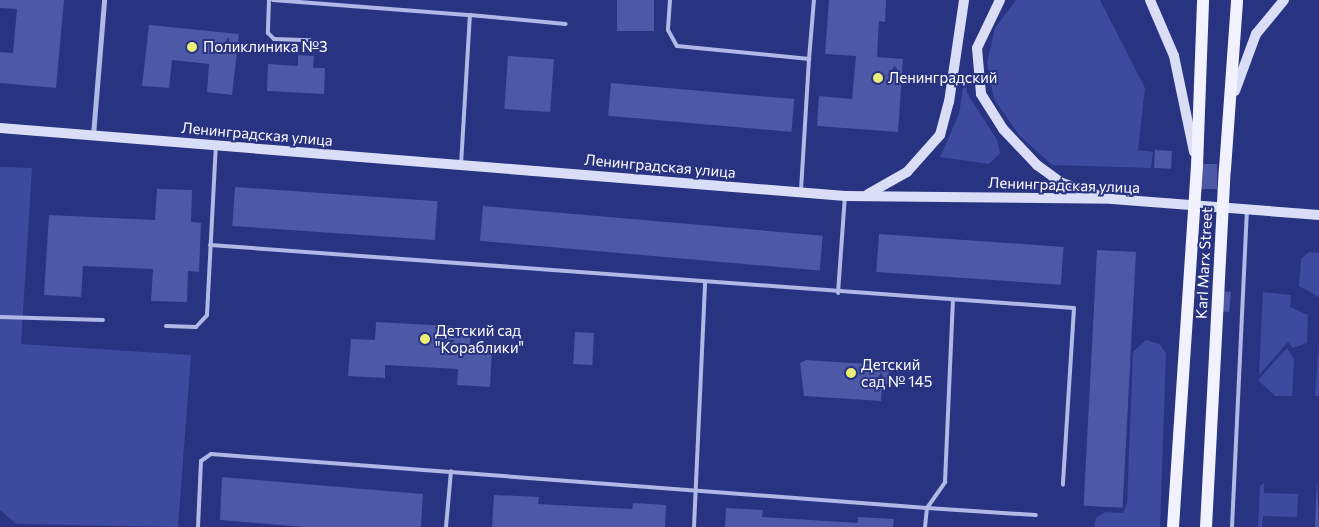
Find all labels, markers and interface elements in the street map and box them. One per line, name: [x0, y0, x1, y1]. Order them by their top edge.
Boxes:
place label: Поликлиника №3: [203, 38, 328, 56]
marker: Поликлиника №3: [185, 40, 199, 54]
place label: Ленинградский: [888, 69, 997, 87]
marker: Ленинградский: [872, 72, 884, 84]
street label: Ленинградская улица: [181, 118, 333, 150]
street label: Ленинградская улица: [584, 150, 736, 182]
street label: Ленинградская улица: [988, 173, 1140, 197]
street label: Karl Marx Street: [1192, 207, 1216, 319]
place label: Детский сад "Кораблики": [435, 321, 524, 356]
marker: Детский сад "Кораблики": [419, 333, 431, 345]
place label: Детский сад № 145: [861, 355, 932, 390]
marker: Детский сад № 145: [845, 367, 857, 379]

